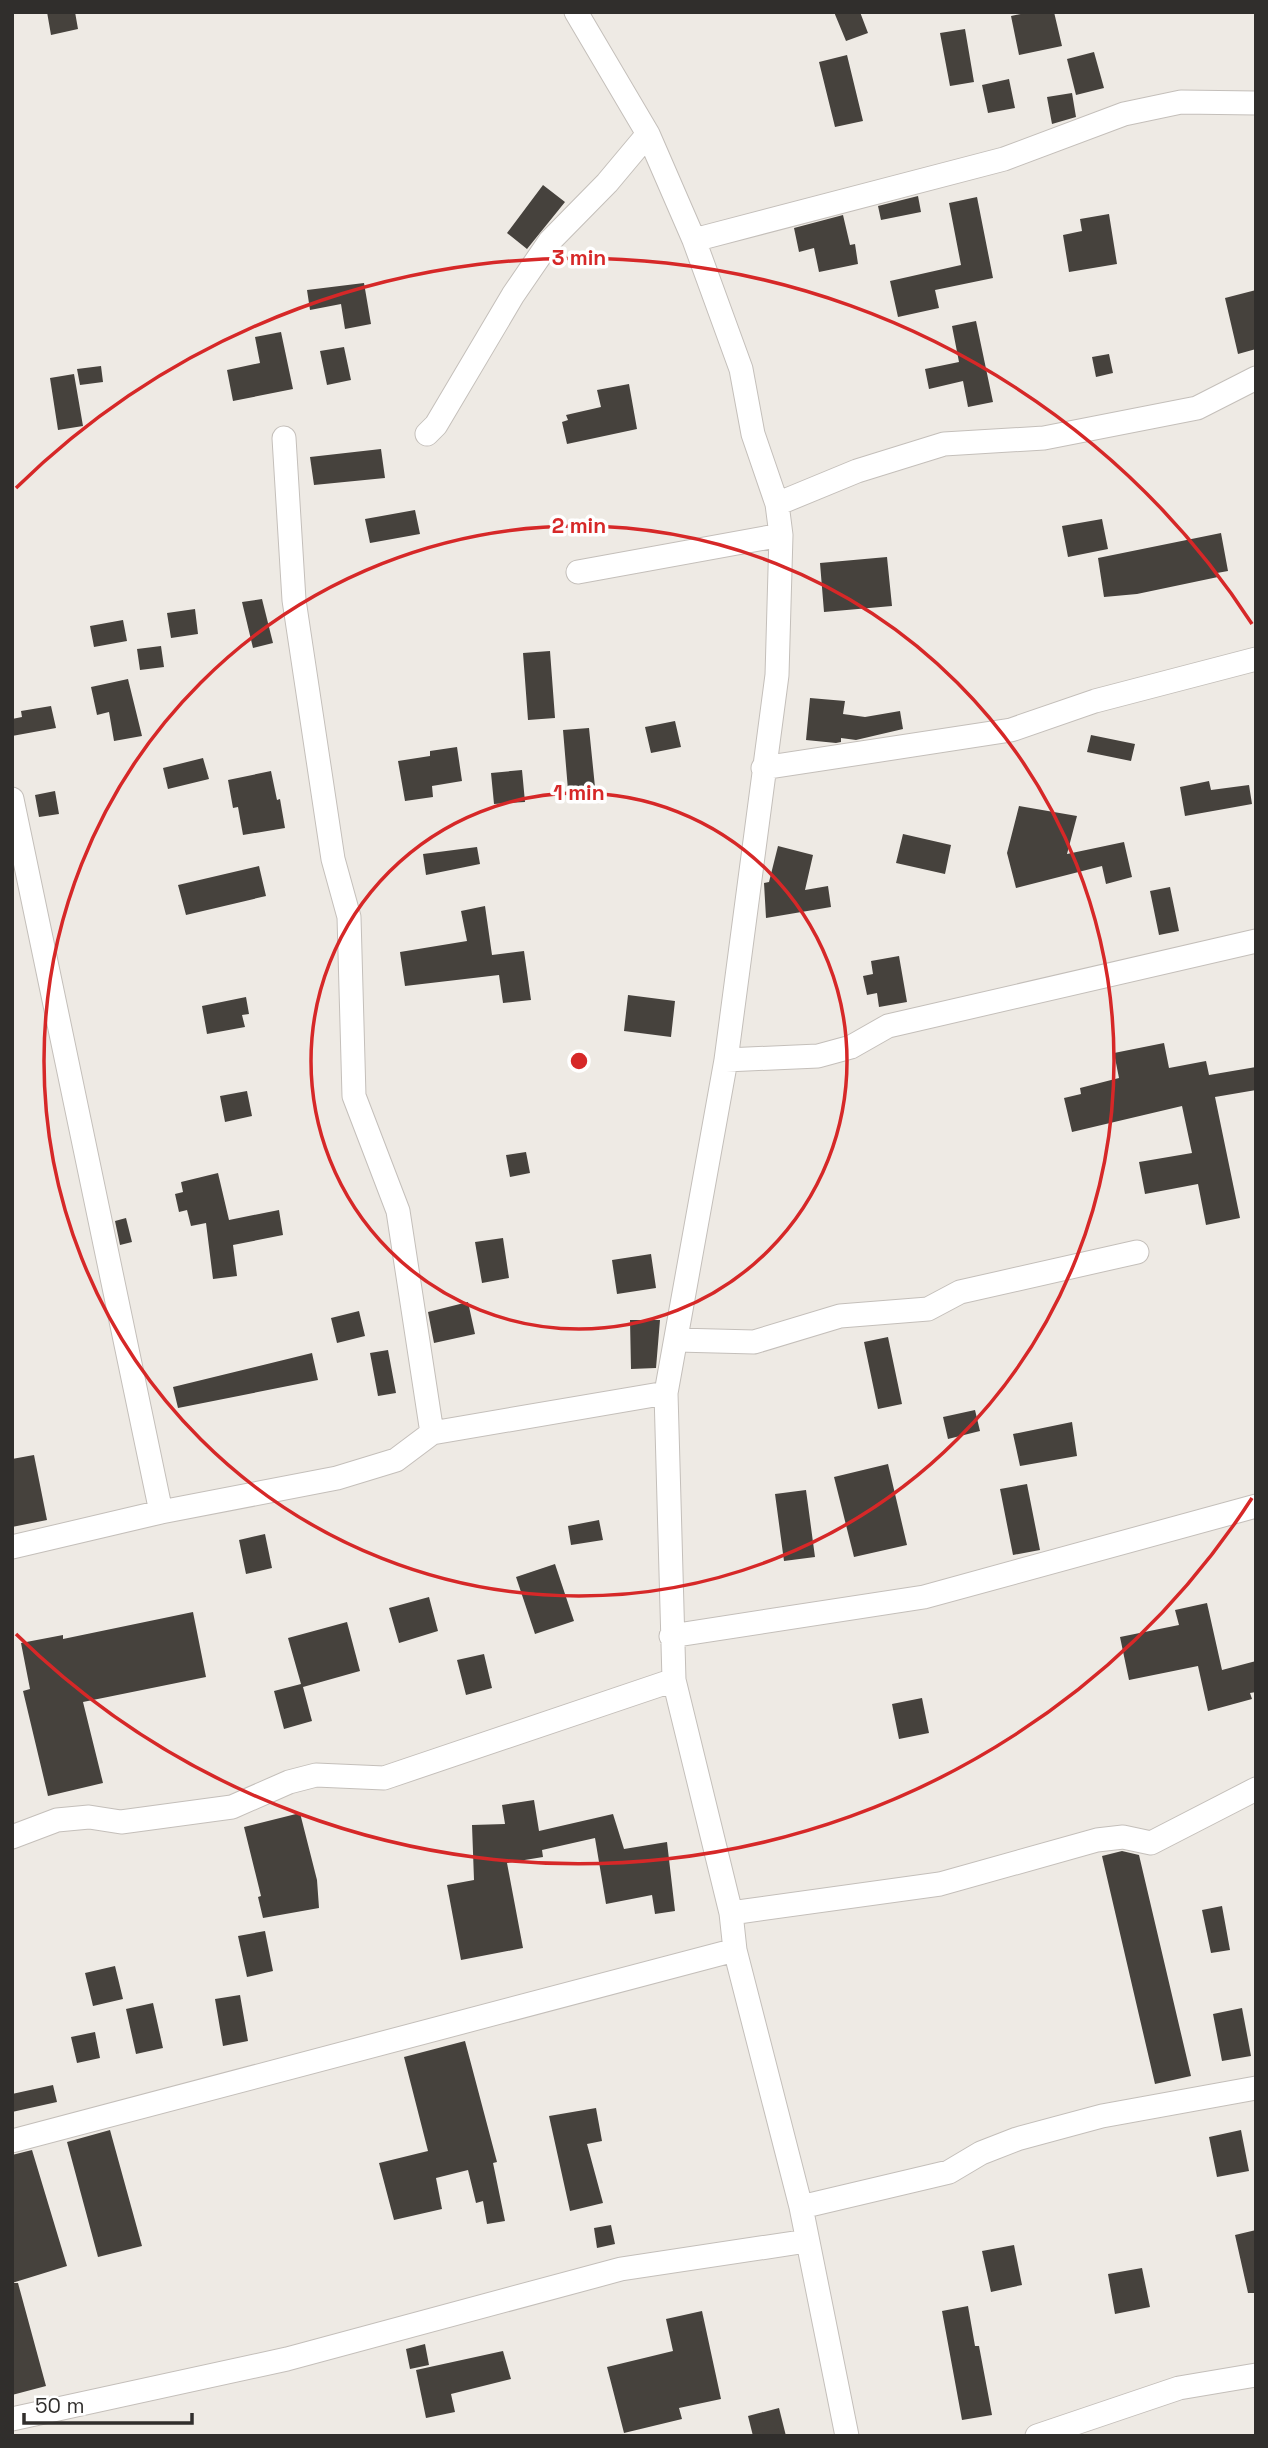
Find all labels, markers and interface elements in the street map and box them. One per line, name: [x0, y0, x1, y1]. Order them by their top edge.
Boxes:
text: 3 min: [552, 244, 606, 271]
text: 2 min: [552, 512, 606, 539]
text: 1 min: [553, 779, 605, 806]
centre of rings: [567, 1049, 591, 1073]
scale bar: [24, 2382, 192, 2426]
text: 50 m: [35, 2392, 85, 2419]

